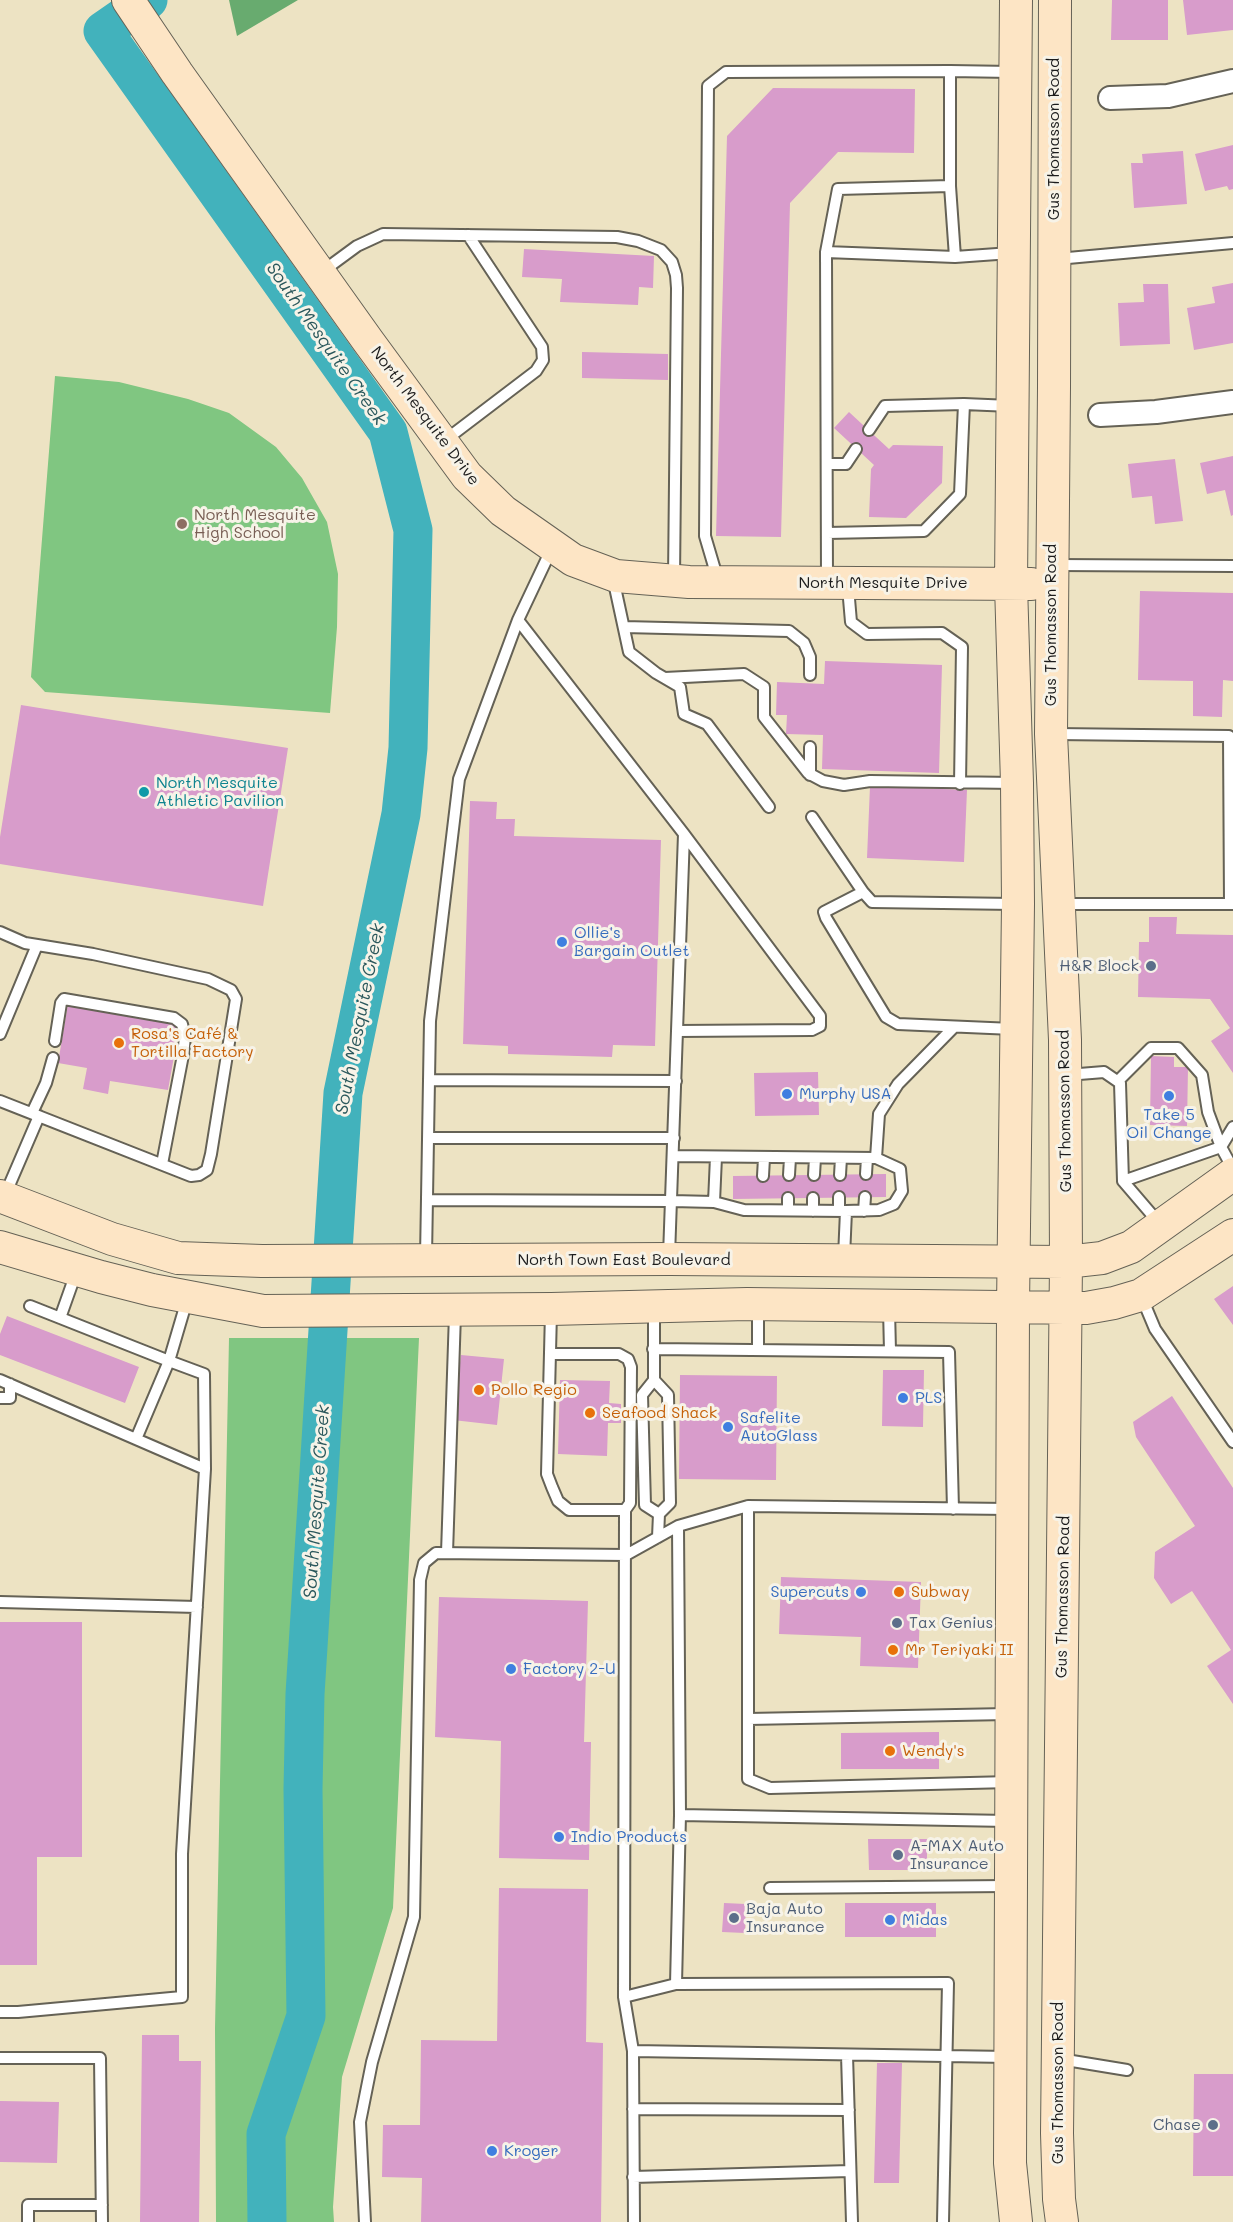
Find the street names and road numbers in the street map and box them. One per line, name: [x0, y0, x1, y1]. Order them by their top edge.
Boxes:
street label: Gus Thomasson Road: [1044, 58, 1064, 220]
street label: North Mesquite Drive: [366, 343, 484, 489]
street label: Gus Thomasson Road: [1041, 544, 1061, 706]
street label: North Mesquite Drive: [798, 573, 968, 593]
street label: Gus Thomasson Road: [1054, 1030, 1076, 1192]
street label: North Town East Boulevard: [517, 1250, 731, 1270]
street label: Gus Thomasson Road: [1052, 1516, 1074, 1678]
street label: Gus Thomasson Road: [1048, 2002, 1068, 2164]

